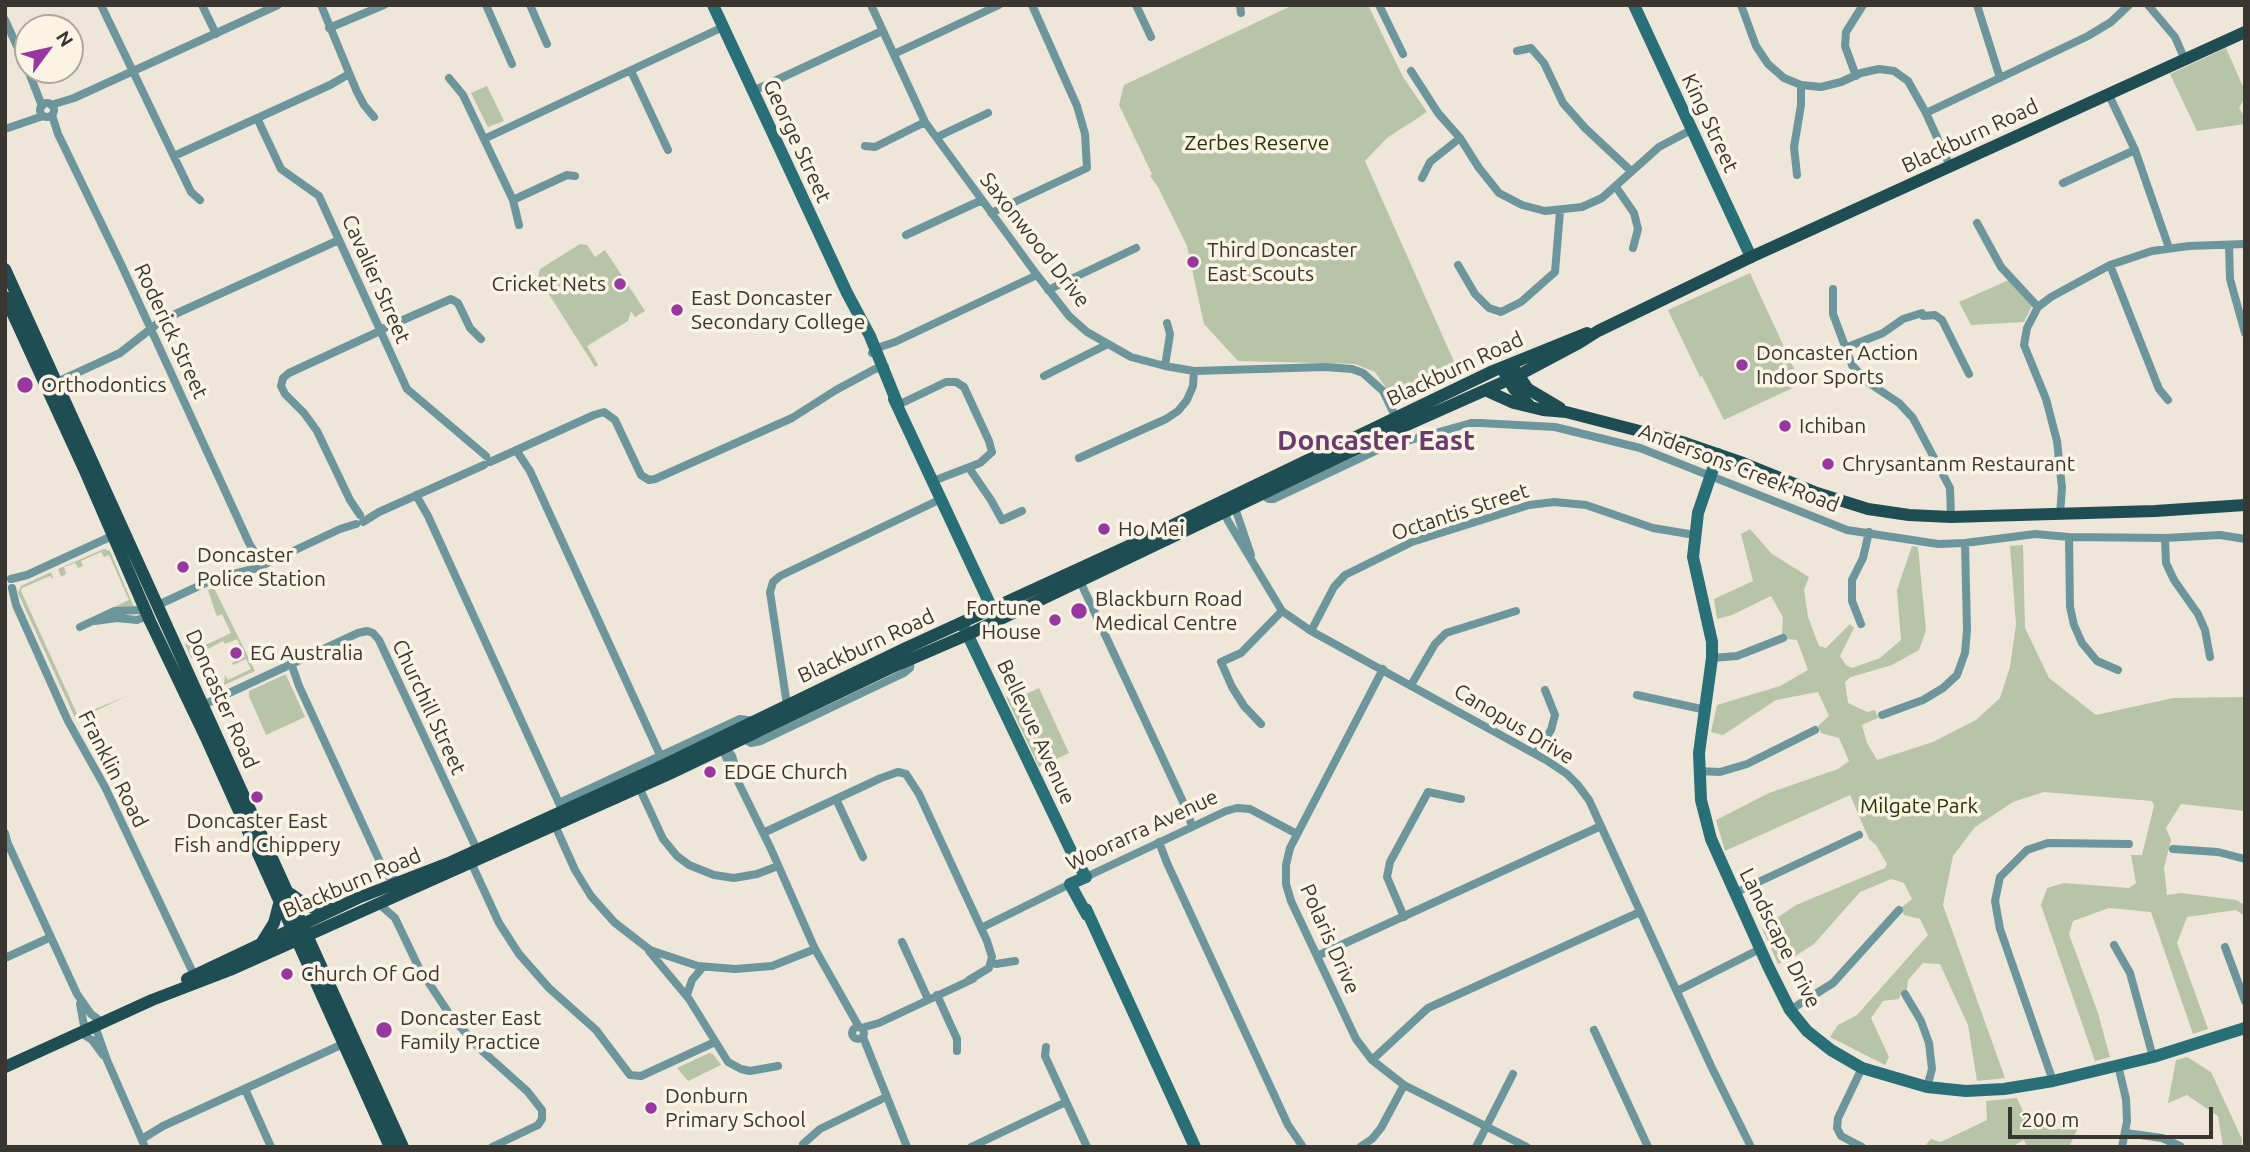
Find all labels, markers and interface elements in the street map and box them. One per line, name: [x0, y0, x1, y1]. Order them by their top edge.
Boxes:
north arrow: [14, 14, 84, 84]
text: N: [52, 27, 78, 51]
street label: King Street: [1676, 70, 1744, 176]
street label: George Street: [758, 75, 836, 207]
street label: Blackburn Road: [1898, 93, 2042, 179]
park label: Zerbes Reserve: [1185, 130, 1329, 156]
street label: Saxonwood Drive: [975, 168, 1095, 312]
street label: Cavalier Street: [336, 211, 416, 347]
place label: Third Doncaster East Scouts: [1207, 237, 1357, 287]
marker: Third Doncaster East Scouts: [1185, 254, 1201, 270]
street label: Roderick Street: [129, 259, 213, 403]
place label: Cricket Nets: [491, 271, 606, 297]
marker: Cricket Nets: [612, 276, 628, 292]
place label: East Doncaster Secondary College: [691, 285, 865, 335]
marker: East Doncaster Secondary College: [669, 302, 685, 318]
street label: Blackburn Road: [1383, 326, 1527, 412]
place label: Doncaster Action Indoor Sports: [1756, 340, 1918, 390]
marker: Doncaster Action Indoor Sports: [1734, 357, 1750, 373]
place label: Orthodontics: [41, 372, 167, 398]
marker: Orthodontics: [15, 375, 35, 395]
place label: Ichiban: [1799, 413, 1866, 439]
street label: Andersons Creek Road: [1635, 418, 1843, 518]
marker: Ichiban: [1777, 418, 1793, 434]
district label: Doncaster East: [1277, 424, 1475, 458]
place label: Chrysantanm Restaurant: [1842, 451, 2075, 477]
marker: Chrysantanm Restaurant: [1820, 456, 1836, 472]
street label: Octantis Street: [1388, 478, 1532, 546]
place label: Ho Mei: [1118, 516, 1185, 542]
marker: Ho Mei: [1096, 521, 1112, 537]
place label: Doncaster Police Station: [197, 542, 326, 592]
marker: Doncaster Police Station: [175, 559, 191, 575]
place label: Blackburn Road Medical Centre: [1095, 586, 1242, 636]
place label: Fortune House: [966, 595, 1041, 645]
marker: Blackburn Road Medical Centre: [1069, 601, 1089, 621]
street label: Blackburn Road: [794, 603, 938, 689]
marker: Fortune House: [1047, 612, 1063, 628]
street label: Doncaster Road: [180, 626, 264, 772]
street label: Churchill Street: [387, 635, 471, 779]
place label: EG Australia: [250, 640, 363, 666]
marker: EG Australia: [228, 645, 244, 661]
street label: Bellevue Avenue: [991, 656, 1081, 808]
street label: Canopus Drive: [1449, 678, 1579, 770]
street label: Franklin Road: [73, 706, 153, 832]
place label: EDGE Church: [724, 759, 848, 785]
marker: EDGE Church: [702, 764, 718, 780]
street label: Woorarra Avenue: [1062, 784, 1222, 876]
marker: Doncaster East Fish and Chippery: [249, 789, 265, 805]
park label: Milgate Park: [1860, 793, 1978, 819]
place label: Doncaster East Fish and Chippery: [174, 808, 340, 858]
street label: Blackburn Road: [279, 843, 425, 923]
street label: Landscape Drive: [1734, 864, 1826, 1012]
street label: Polaris Drive: [1295, 880, 1365, 998]
place label: Church Of God: [301, 961, 440, 987]
marker: Church Of God: [279, 966, 295, 982]
place label: Doncaster East Family Practice: [400, 1005, 541, 1055]
marker: Doncaster East Family Practice: [374, 1020, 394, 1040]
place label: Donburn Primary School: [665, 1083, 806, 1133]
scale bar: [2012, 1092, 2217, 1136]
marker: Donburn Primary School: [643, 1100, 659, 1116]
text: 200 m: [2021, 1107, 2079, 1131]

